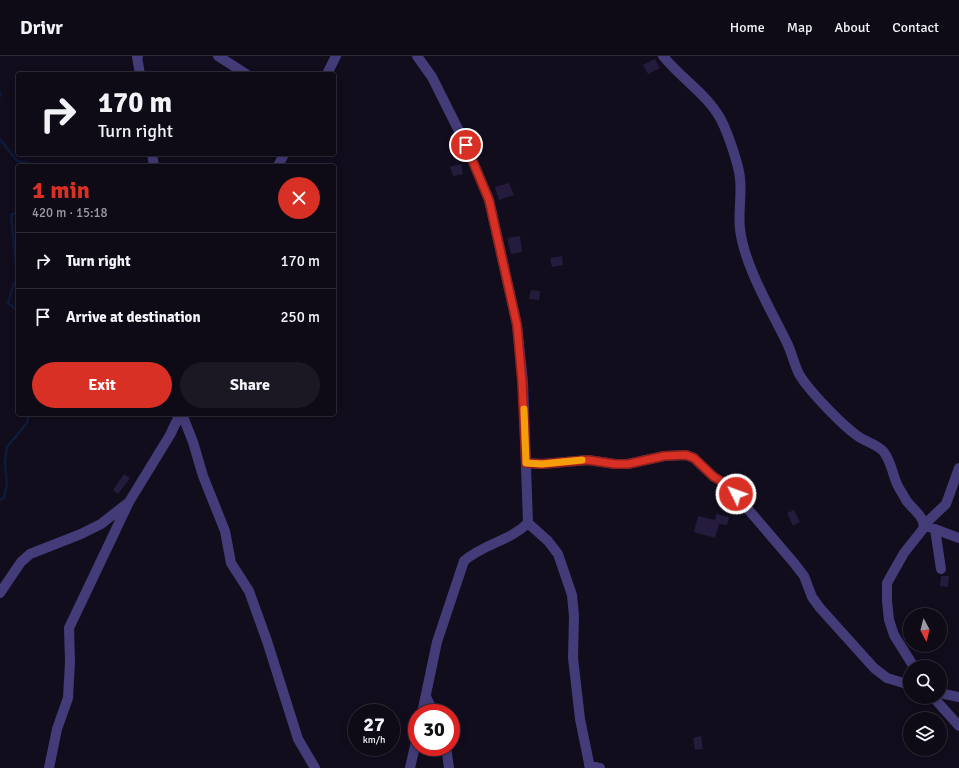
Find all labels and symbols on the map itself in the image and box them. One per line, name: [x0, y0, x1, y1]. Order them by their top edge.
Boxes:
pin: [449, 128, 483, 162]
position arrow: [715, 473, 757, 515]
north arrow: [903, 608, 947, 652]
speed limit sign: 30: [408, 704, 460, 756]

